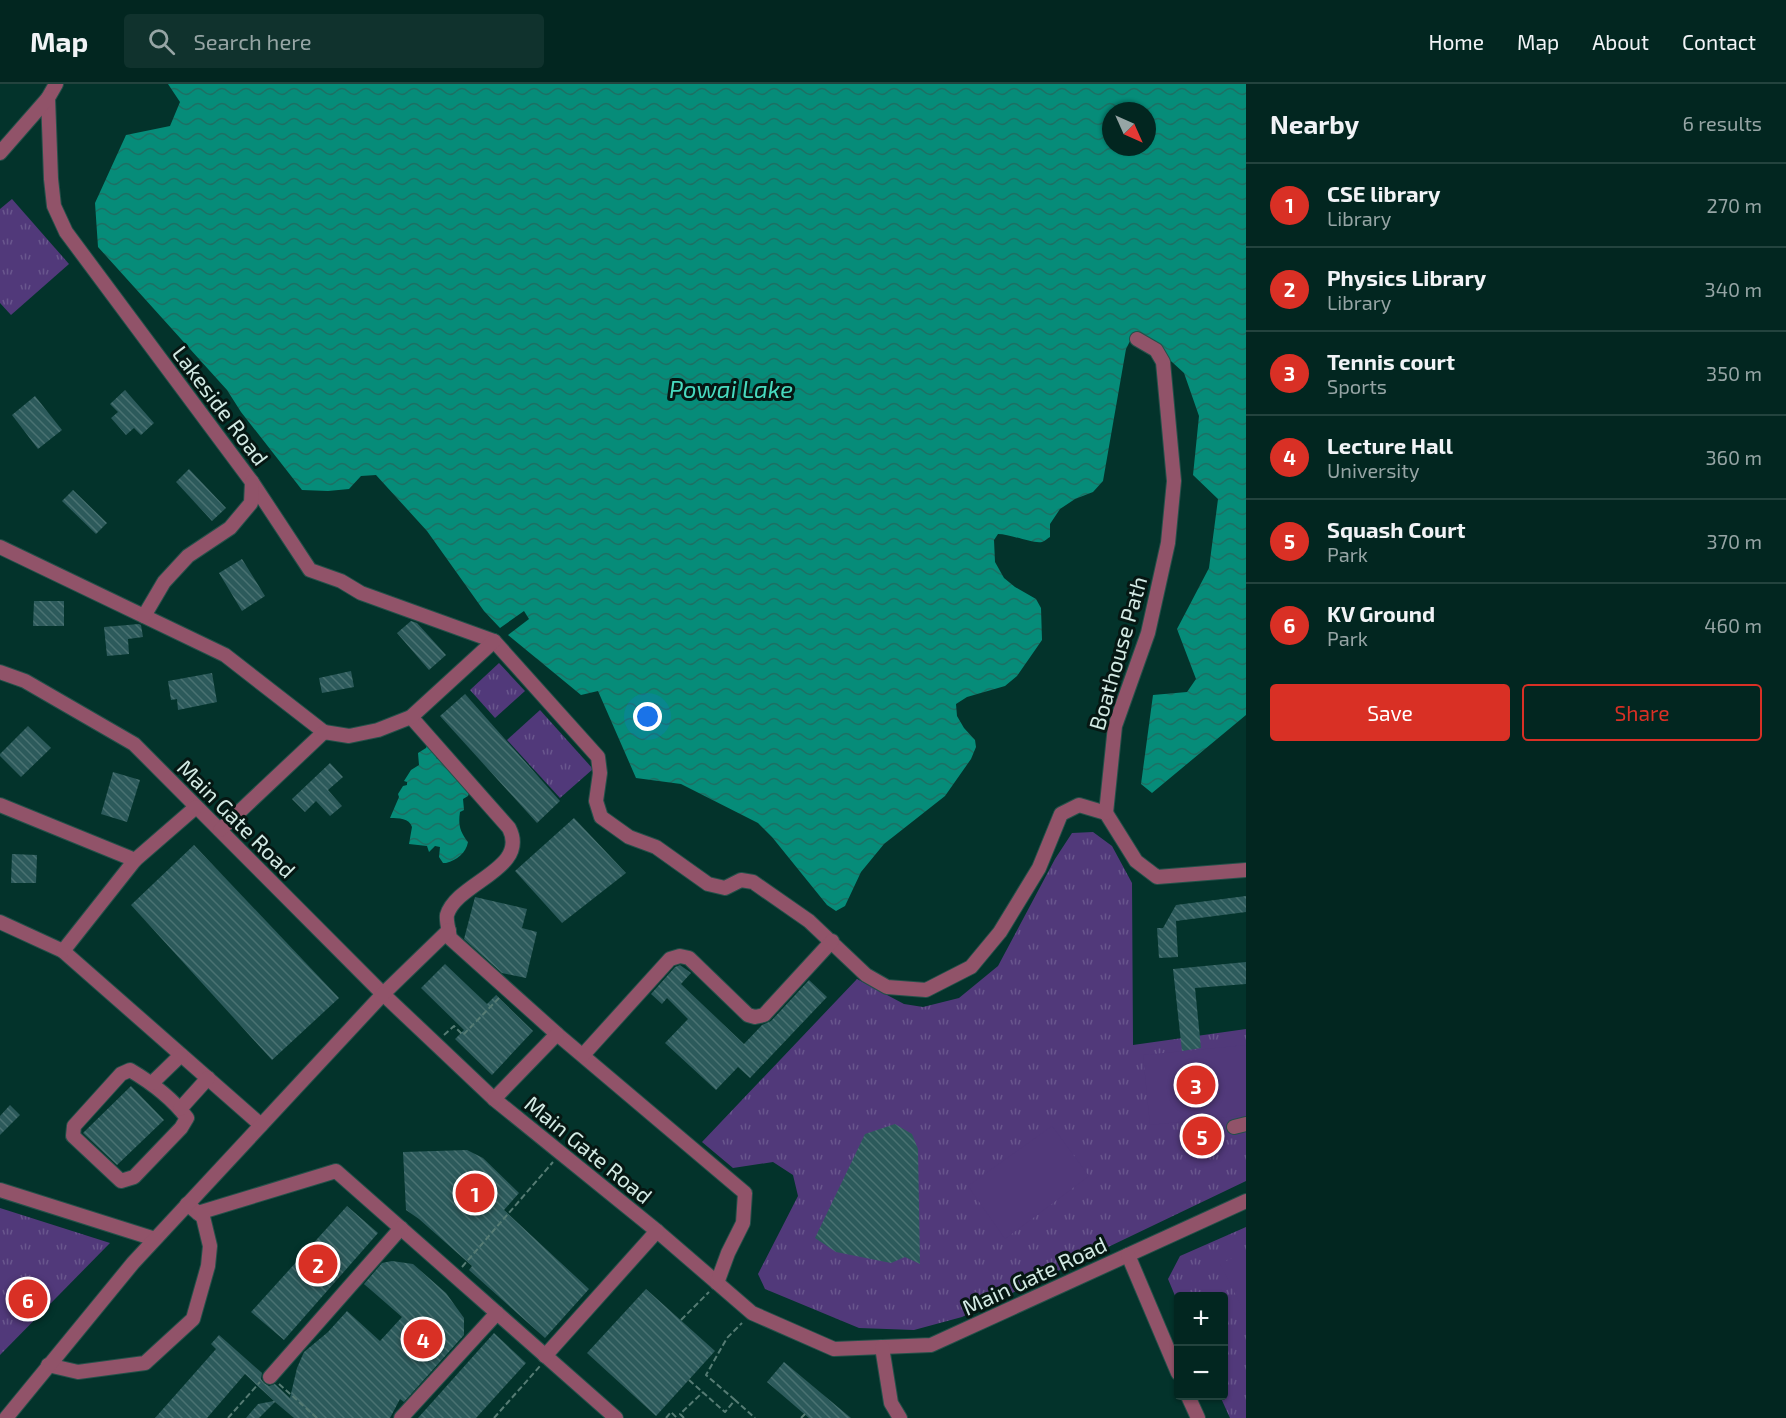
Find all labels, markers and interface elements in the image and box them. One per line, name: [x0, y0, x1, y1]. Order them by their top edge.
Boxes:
search box: [124, 14, 544, 68]
text: Map: [30, 24, 88, 58]
icon: search: [145, 25, 178, 58]
text: Search here: [193, 28, 312, 54]
text: Home: [1428, 29, 1484, 54]
text: Map: [1517, 29, 1559, 54]
text: About: [1592, 29, 1649, 54]
text: Contact: [1682, 29, 1756, 54]
north arrow: [1102, 102, 1156, 156]
text: Nearby: [1270, 108, 1359, 139]
text: 6 results: [1682, 111, 1762, 135]
text: CSE library: [1327, 180, 1440, 206]
text: 1: [1285, 193, 1294, 217]
text: 270 m: [1706, 193, 1762, 217]
text: Library: [1327, 206, 1391, 230]
text: Physics Library: [1327, 264, 1486, 290]
text: 2: [1284, 277, 1295, 301]
text: 340 m: [1705, 277, 1762, 301]
text: Library: [1327, 290, 1391, 314]
street label: Lakeside Road: [168, 340, 274, 470]
text: Tennis court: [1327, 348, 1455, 374]
text: 3: [1284, 361, 1295, 385]
text: 350 m: [1706, 361, 1762, 385]
water label: Powai Lake: [669, 374, 793, 403]
text: Sports: [1327, 374, 1387, 398]
text: Lecture Hall: [1327, 432, 1453, 458]
text: 4: [1283, 445, 1296, 469]
text: 360 m: [1705, 445, 1762, 469]
text: University: [1327, 458, 1419, 482]
text: Squash Court: [1327, 516, 1466, 542]
text: 5: [1284, 529, 1295, 553]
text: 370 m: [1707, 529, 1762, 553]
text: Park: [1327, 542, 1368, 566]
street label: Boathouse Path: [1083, 573, 1151, 733]
text: KV Ground: [1327, 600, 1435, 626]
text: 6: [1284, 613, 1295, 637]
text: 460 m: [1704, 613, 1762, 637]
text: Park: [1327, 626, 1368, 650]
button: Save: [1270, 684, 1510, 741]
button: Share: [1522, 684, 1762, 741]
your location: [633, 702, 662, 731]
street label: Main Gate Road: [173, 754, 301, 882]
pin: 3: [1176, 1062, 1216, 1108]
street label: Main Gate Road: [520, 1090, 658, 1208]
pin: 5: [1182, 1114, 1222, 1158]
pin: 1: [456, 1170, 494, 1216]
street label: Main Gate Road: [958, 1230, 1110, 1320]
pin: 2: [298, 1242, 338, 1286]
pin: 6: [9, 1276, 48, 1322]
map controls: [1174, 1292, 1228, 1400]
button: +: [1174, 1292, 1228, 1346]
pin: 4: [404, 1316, 442, 1362]
button: −: [1174, 1346, 1228, 1400]

